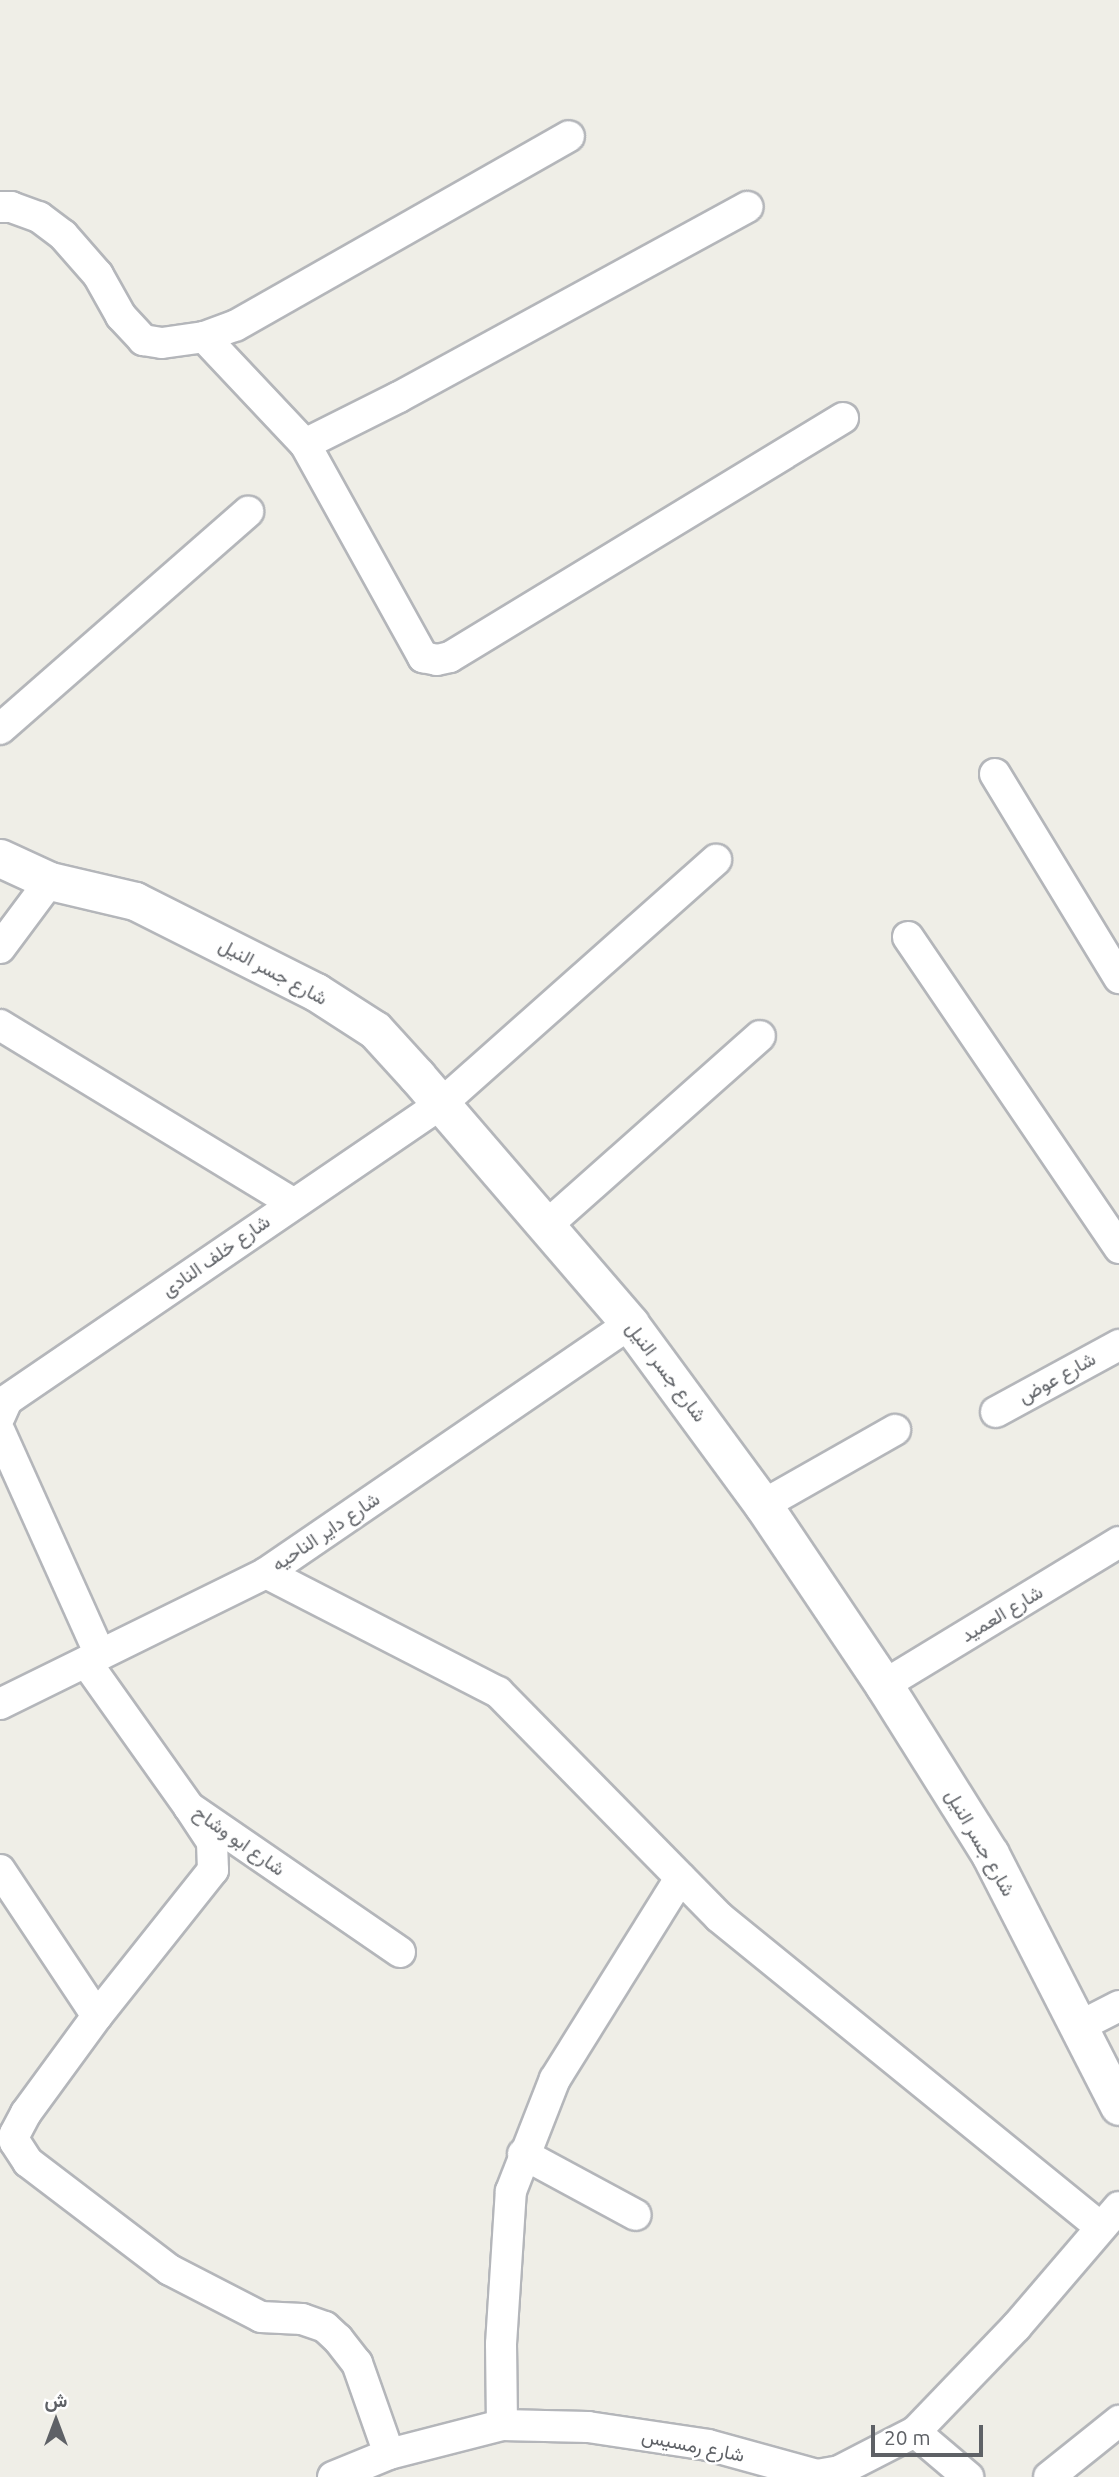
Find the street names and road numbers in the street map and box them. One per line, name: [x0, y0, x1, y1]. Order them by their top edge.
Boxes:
street label: شارع جسر النيل: [215, 934, 331, 1010]
street label: شارع خلف النادى: [157, 1210, 275, 1302]
street label: شارع جسر النيل: [621, 1317, 711, 1427]
street label: شارع عوض: [1014, 1348, 1100, 1408]
street label: شارع داير الناحيه: [268, 1488, 384, 1576]
street label: شارع العميد: [957, 1581, 1047, 1647]
street label: شارع جسر النيل: [940, 1786, 1020, 1900]
street label: شارع ابو وشاح: [189, 1801, 289, 1881]
street label: شارع رمسيس: [640, 2425, 746, 2467]

